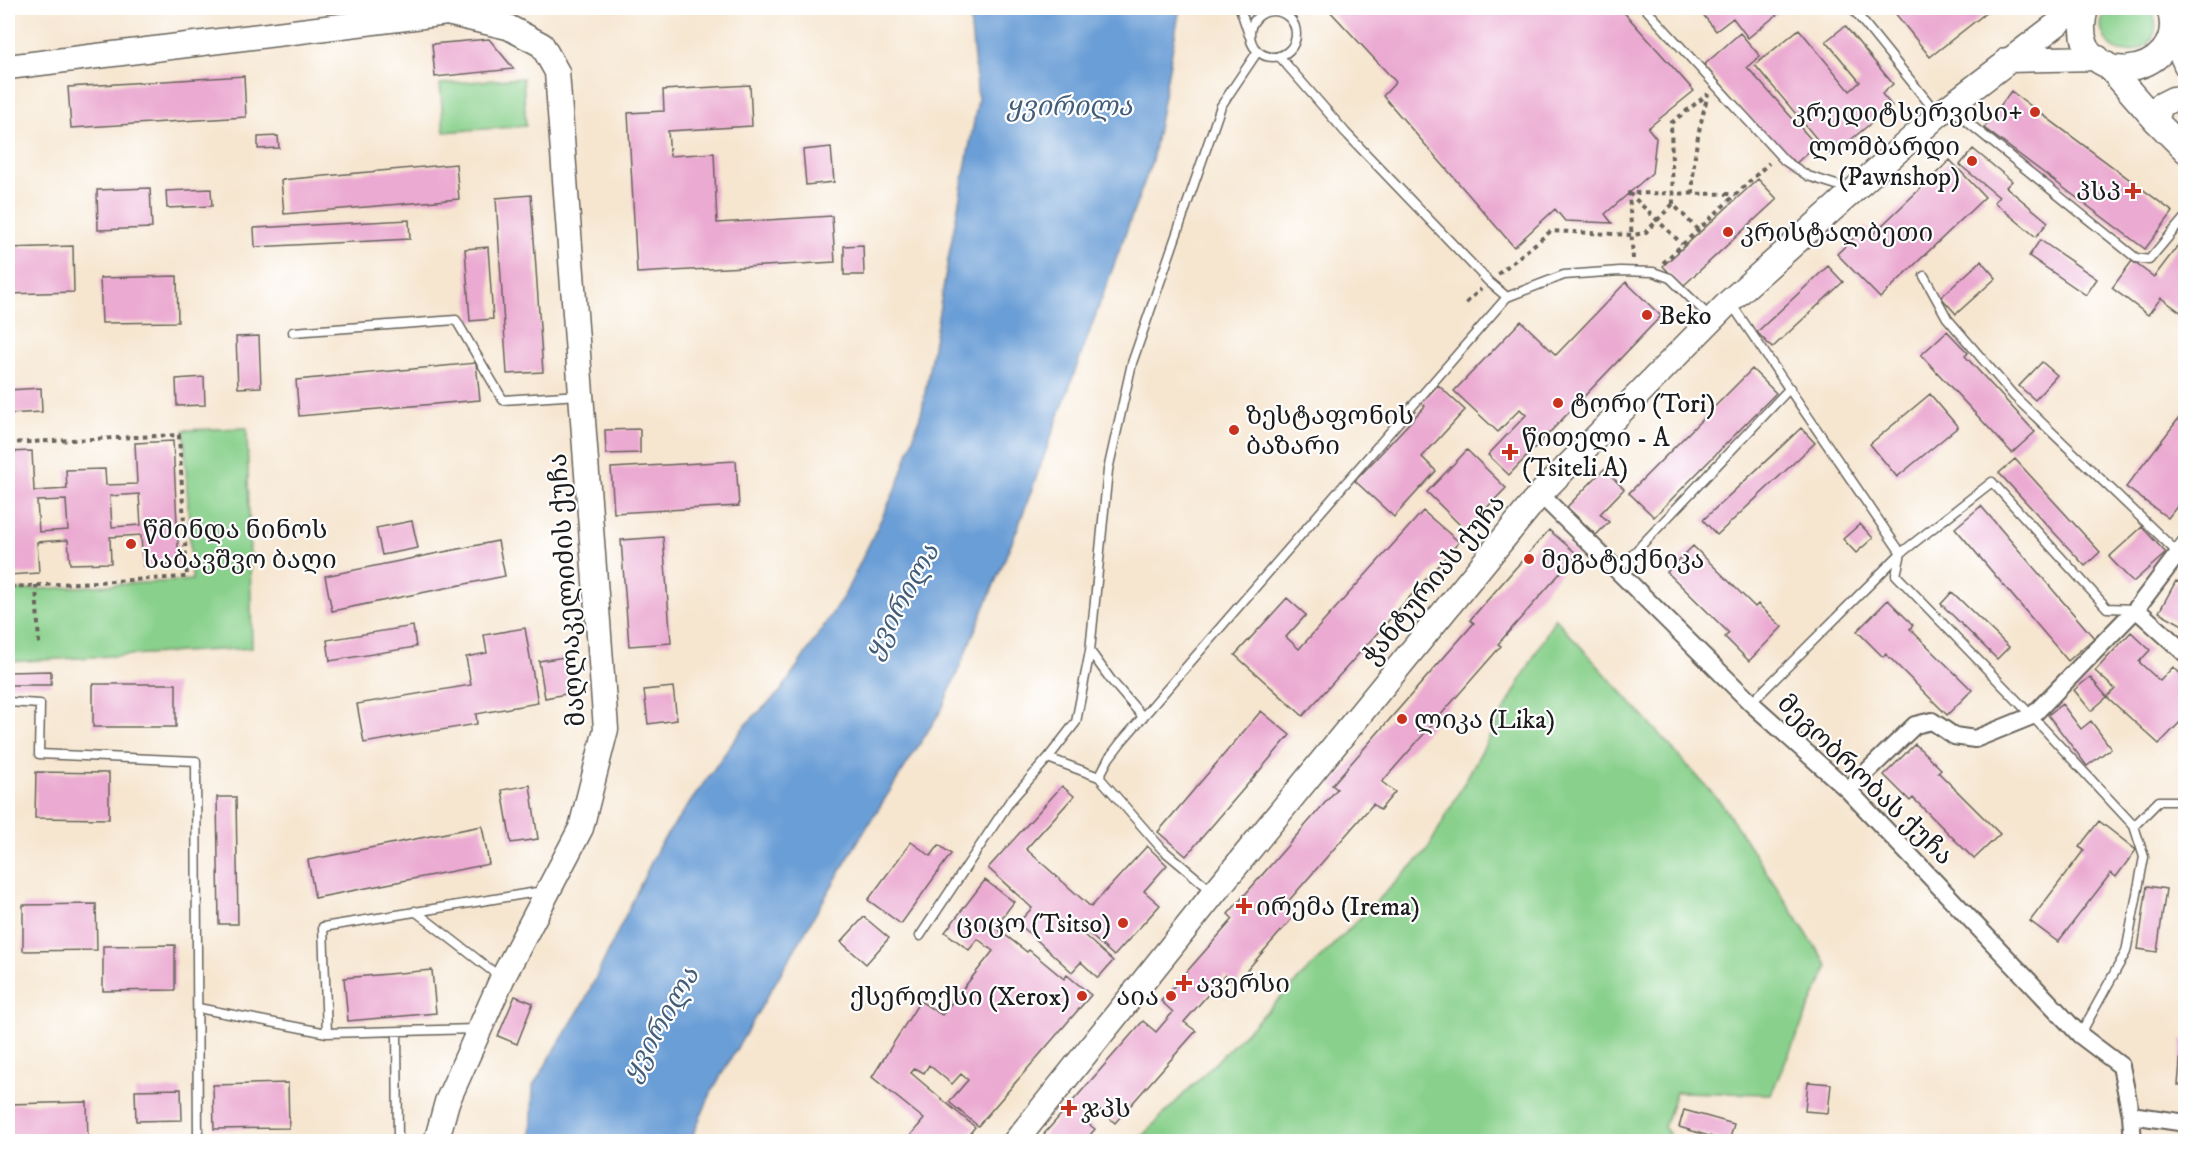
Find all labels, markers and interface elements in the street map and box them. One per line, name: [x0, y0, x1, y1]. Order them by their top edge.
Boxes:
water label: ყვირილა: [1006, 90, 1133, 124]
place label: კრედიტსერვისი+: [1792, 97, 2023, 130]
marker: კრედიტსერვისი+: [2028, 105, 2042, 119]
place label: ლომბარდი (Pawnshop): [1808, 131, 1960, 194]
marker: ლომბარდი (Pawnshop): [1965, 154, 1979, 168]
place label: პსპ: [2076, 176, 2121, 209]
marker: პსპ: [2126, 184, 2140, 198]
place label: კრისტალბეთი: [1740, 217, 1933, 250]
marker: კრისტალბეთი: [1721, 225, 1735, 239]
place label: Beko: [1659, 300, 1712, 333]
marker: Beko: [1640, 308, 1654, 322]
place label: ტორი (Tori): [1570, 388, 1715, 421]
marker: ტორი (Tori): [1551, 396, 1565, 410]
place label: ზესტაფონის ბაზარი: [1246, 400, 1414, 463]
place label: წითელი - A (Tsiteli A): [1522, 422, 1670, 485]
marker: ზესტაფონის ბაზარი: [1227, 423, 1241, 437]
marker: წითელი - A (Tsiteli A): [1503, 445, 1517, 459]
street label: მაღლაკელიძის ქუჩა: [541, 452, 594, 728]
street label: ჭანტურიას ქუჩა: [1355, 488, 1513, 672]
place label: წმინდა ნინოს საბავშვო ბაღი: [143, 514, 337, 577]
marker: წმინდა ნინოს საბავშვო ბაღი: [124, 537, 138, 551]
water label: ყვირილა: [856, 537, 948, 665]
place label: მეგატექნიკა: [1541, 544, 1704, 577]
marker: მეგატექნიკა: [1522, 552, 1536, 566]
street label: მეგობრობას ქუჩა: [1770, 688, 1960, 873]
place label: ლიკა (Lika): [1414, 704, 1555, 737]
marker: ლიკა (Lika): [1395, 712, 1409, 726]
place label: ირემა (Irema): [1256, 891, 1420, 924]
marker: ირემა (Irema): [1237, 899, 1251, 913]
place label: ციცო (Tsitso): [956, 908, 1111, 941]
marker: ციცო (Tsitso): [1116, 916, 1130, 930]
water label: ყვირილა: [614, 961, 707, 1088]
place label: ავერსი: [1196, 968, 1290, 1001]
marker: ავერსი: [1177, 976, 1191, 990]
place label: ქსეროქსი (Xerox): [850, 981, 1070, 1014]
place label: აია: [1116, 981, 1159, 1014]
marker: ქსეროქსი (Xerox): [1075, 989, 1089, 1003]
marker: აია: [1164, 989, 1178, 1003]
place label: ჯპს: [1081, 1093, 1131, 1126]
marker: ჯპს: [1062, 1101, 1076, 1115]

